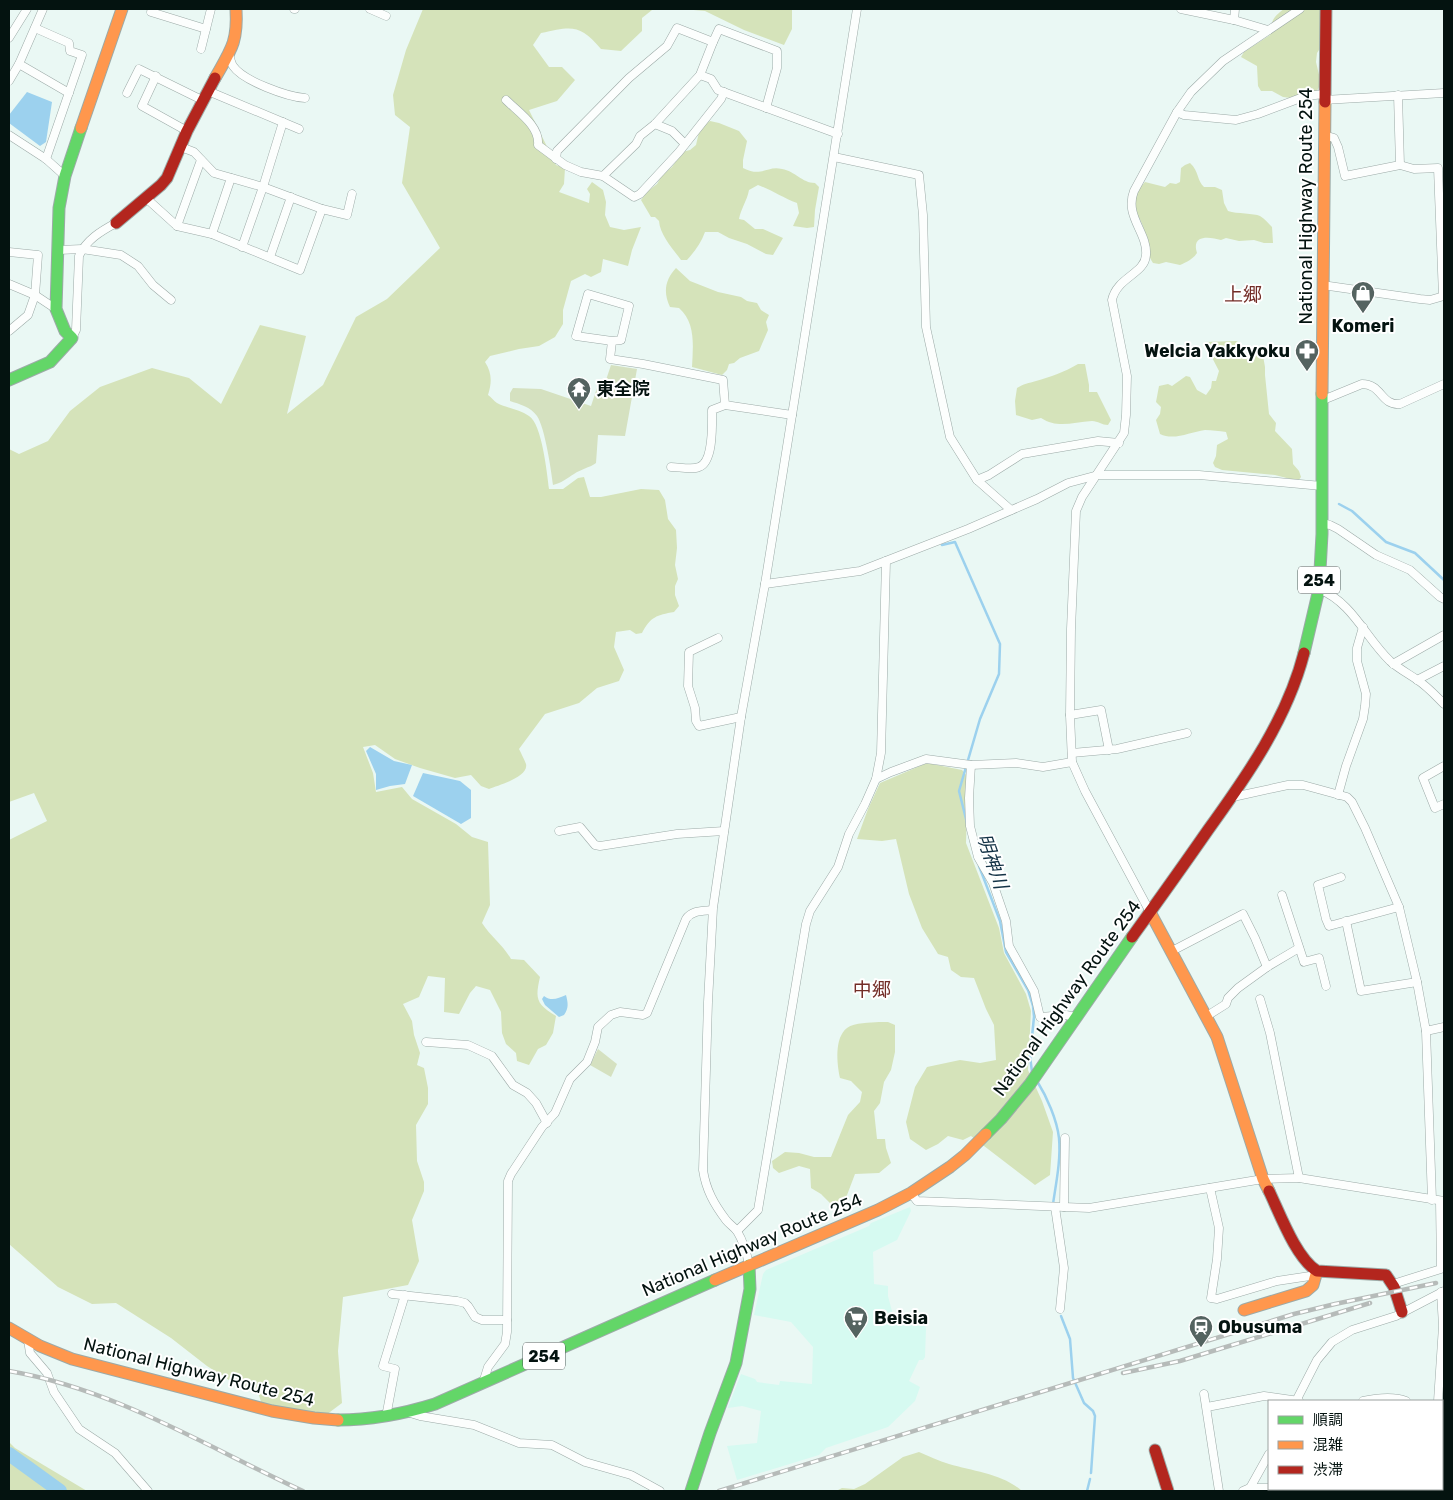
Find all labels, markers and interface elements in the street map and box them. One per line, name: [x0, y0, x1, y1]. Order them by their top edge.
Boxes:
street label: National Highway Route 254: [1295, 87, 1317, 325]
shop icon: Komeri: [1350, 280, 1376, 314]
district label: 上郷: [1224, 283, 1262, 306]
place label: Komeri: [1332, 315, 1394, 337]
pharmacy icon: Welcia Yakkyoku: [1294, 338, 1320, 372]
place label: Welcia Yakkyoku: [1144, 340, 1290, 362]
temple icon: 東全院: [566, 376, 592, 410]
place label: 東全院: [596, 378, 650, 400]
road number: 254: [1298, 566, 1340, 594]
water label: 明神川: [972, 830, 1013, 894]
street label: National Highway Route 254: [988, 896, 1146, 1100]
district label: 中郷: [853, 978, 891, 1001]
street label: National Highway Route 254: [639, 1189, 865, 1301]
supermarket icon: Beisia: [843, 1305, 869, 1339]
place label: Beisia: [874, 1307, 928, 1329]
station icon: Obusuma: [1188, 1314, 1214, 1348]
place label: Obusuma: [1218, 1316, 1302, 1338]
street label: National Highway Route 254: [81, 1333, 317, 1411]
road number: 254: [523, 1342, 565, 1370]
legend: [1268, 1400, 1443, 1490]
text: 順調: [1313, 1411, 1343, 1429]
text: 混雑: [1313, 1436, 1343, 1454]
text: 渋滞: [1313, 1461, 1343, 1479]

